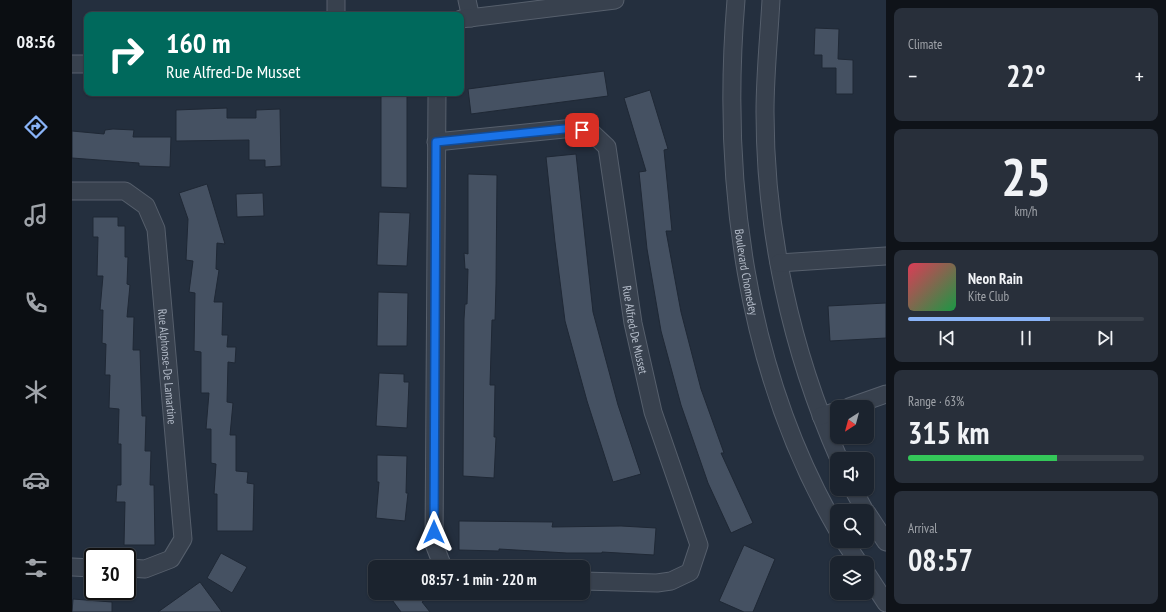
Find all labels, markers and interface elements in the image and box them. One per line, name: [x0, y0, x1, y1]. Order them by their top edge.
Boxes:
text: 160 m: [166, 24, 230, 61]
icon: right: [100, 28, 152, 80]
text: 08:56: [17, 30, 55, 53]
text: Climate: [908, 36, 942, 53]
text: 22°: [1006, 56, 1046, 95]
text: Rue Alfred-De Musset: [166, 60, 300, 83]
text: −: [908, 62, 917, 90]
text: +: [1135, 62, 1144, 90]
icon: directions: [22, 113, 50, 141]
pin: [565, 113, 599, 147]
icon: arrive: [571, 119, 593, 141]
text: 25: [1001, 143, 1051, 210]
icon: music: [22, 201, 50, 229]
text: km/h: [1014, 203, 1038, 220]
street label: Boulevard Chomedey: [732, 228, 762, 317]
text: Neon Rain: [968, 269, 1023, 288]
street label: Rue Alfred-De Musset: [620, 284, 652, 376]
text: Kite Club: [968, 288, 1009, 305]
icon: phone: [22, 289, 50, 317]
street label: Rue Alphonse-De Lamartine: [155, 308, 180, 425]
icon: previous: [936, 327, 958, 349]
icon: pause: [1015, 327, 1037, 349]
icon: next: [1094, 327, 1116, 349]
icon: climate: [22, 378, 50, 406]
text: Range · 63%: [908, 393, 964, 410]
north arrow: [830, 400, 874, 444]
map controls: [830, 400, 874, 600]
text: 315 km: [908, 413, 989, 452]
button: sound: [830, 452, 874, 496]
icon: car: [22, 466, 50, 494]
button: search: [830, 504, 874, 548]
position arrow: [413, 511, 455, 553]
text: Arrival: [908, 520, 937, 537]
text: 08:57: [908, 540, 973, 579]
speed limit sign: 30: [84, 548, 136, 600]
icon: filters: [22, 554, 50, 582]
button: layers: [830, 556, 874, 600]
text: 08:57 · 1 min · 220 m: [421, 570, 537, 589]

